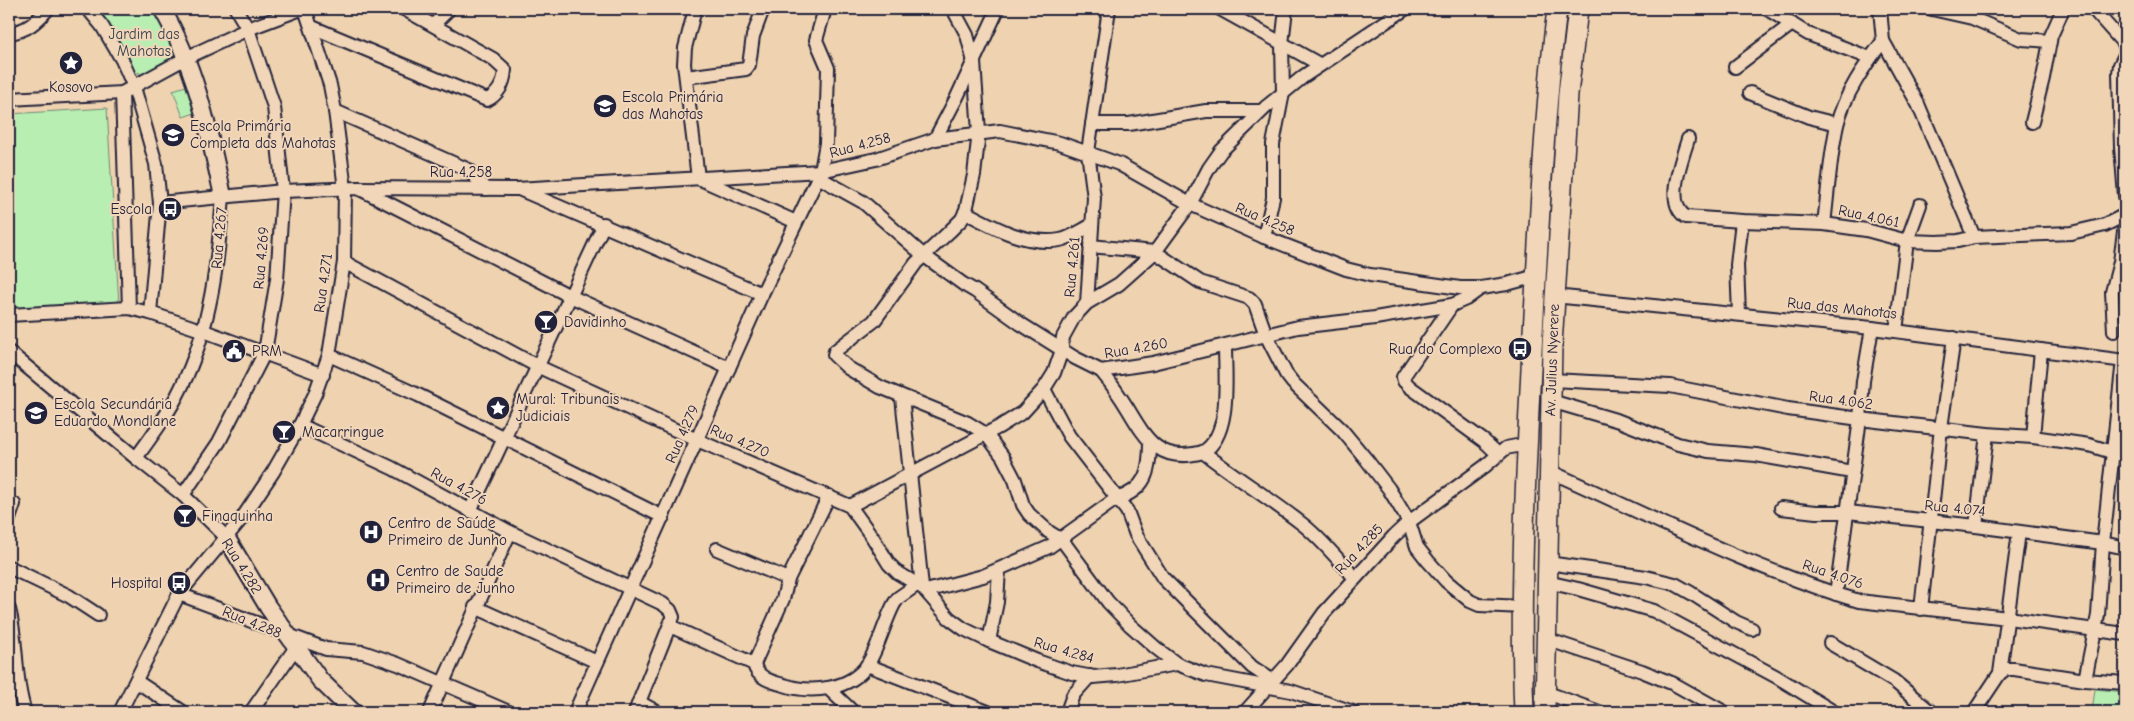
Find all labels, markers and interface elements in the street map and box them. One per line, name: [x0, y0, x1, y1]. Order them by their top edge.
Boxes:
park label: Jardim das Mahotas: [109, 25, 179, 60]
place icon: Kosovo: [58, 50, 84, 76]
place label: Kosovo: [49, 78, 93, 96]
place label: Escola Primária das Mahotas: [622, 88, 723, 123]
school or university icon: Escola Primária das Mahotas: [592, 93, 618, 119]
place label: Escola Primária Completa das Mahotas: [190, 117, 336, 152]
school or university icon: Escola Primária Completa das Mahotas: [160, 122, 186, 148]
street label: Rua 4.258: [827, 128, 893, 162]
street label: Rua 4.258: [430, 163, 492, 181]
bus stop icon: Escola: [157, 196, 183, 222]
street label: Rua 4.258: [1233, 198, 1297, 240]
place label: Escola: [111, 200, 152, 218]
street label: Rua 4.061: [1837, 201, 1901, 231]
street label: Rua 4.267: [207, 206, 231, 270]
street label: Rua 4.269: [249, 226, 273, 290]
street label: Rua 4.261: [1060, 236, 1084, 298]
street label: Rua 4.271: [310, 252, 336, 314]
street label: Rua das Mahotas: [1786, 293, 1898, 323]
street label: Av. Julius Nyerere: [1541, 303, 1563, 417]
bar icon: Davidinho: [533, 309, 559, 335]
place label: Davidinho: [564, 313, 627, 331]
street label: Rua 4.260: [1103, 334, 1169, 362]
bus stop icon: Rua do Complexo: [1507, 336, 1533, 362]
public building icon: PRM: [221, 338, 247, 364]
place label: Rua do Complexo: [1389, 340, 1502, 358]
place label: PRM: [252, 342, 282, 360]
street label: Rua 4.062: [1808, 387, 1874, 413]
place label: Mural: Tribunais Judiciais: [516, 390, 619, 425]
place label: Escola Secundária Eduardo Mondlane: [54, 395, 177, 430]
place icon: Mural: Tribunais Judiciais: [485, 395, 511, 421]
school or university icon: Escola Secundária Eduardo Mondlane: [23, 400, 49, 426]
street label: Rua 4.279: [661, 402, 703, 466]
bar icon: Macarringue: [271, 419, 297, 445]
street label: Rua 4.270: [708, 420, 772, 462]
place label: Macarringue: [302, 423, 385, 441]
street label: Rua 4.276: [428, 463, 490, 509]
street label: Rua 4.074: [1924, 496, 1986, 520]
bar icon: Finaquinha: [172, 503, 198, 529]
place label: Finaquinha: [202, 507, 273, 525]
place label: Centro de Saúde Primeiro de Junho: [388, 514, 507, 549]
hospital icon: Centro de Saúde Primeiro de Junho: [358, 519, 384, 545]
street label: Rua 4.285: [1331, 520, 1387, 578]
street label: Rua 4.282: [218, 535, 266, 597]
street label: Rua 4.076: [1800, 555, 1866, 593]
place label: Centro de Saude Primeiro de Junho: [396, 562, 515, 597]
hospital icon: Centro de Saude Primeiro de Junho: [365, 567, 391, 593]
bus stop icon: Hospital: [166, 570, 192, 596]
place label: Hospital: [111, 574, 162, 592]
street label: Rua 4.288: [220, 602, 284, 642]
street label: Rua 4.284: [1032, 633, 1096, 667]

